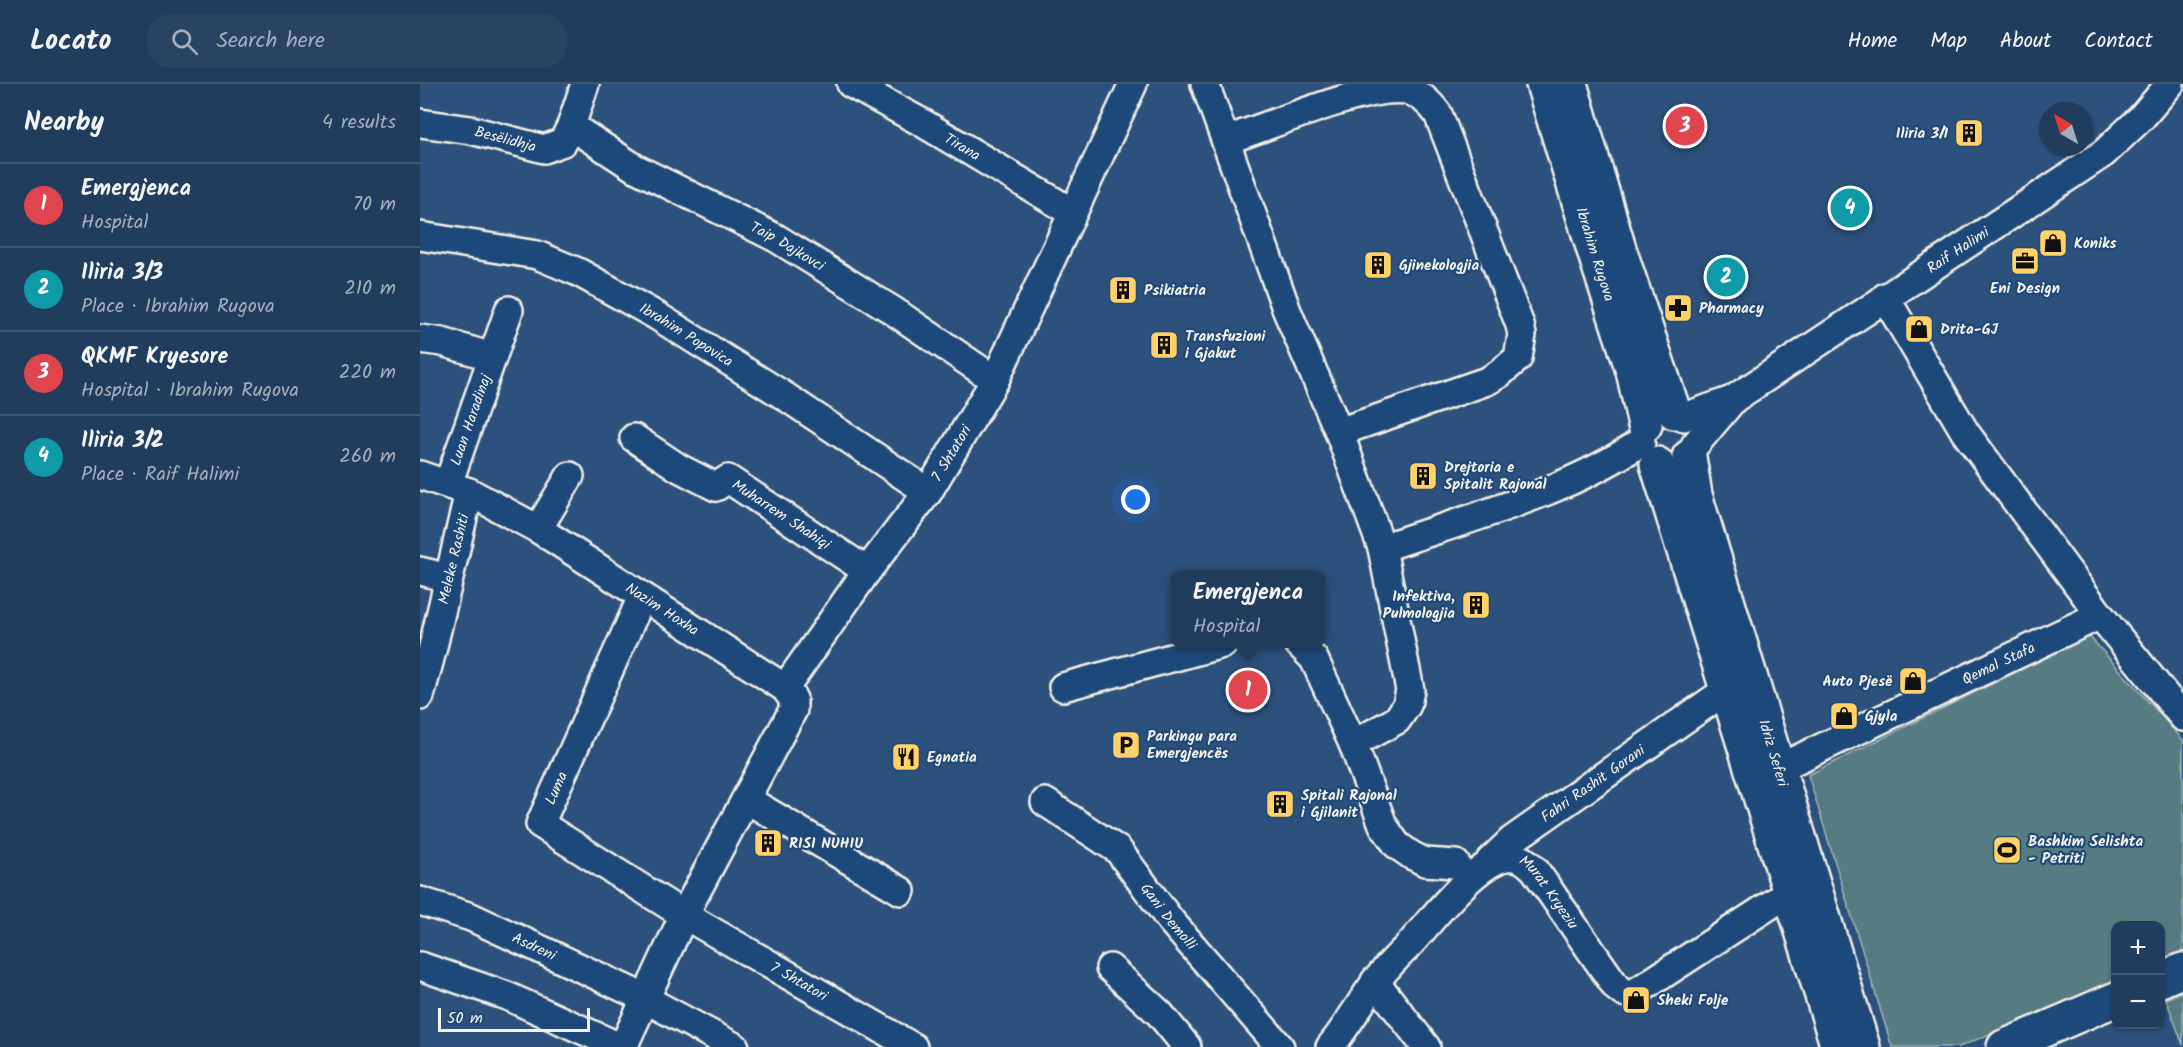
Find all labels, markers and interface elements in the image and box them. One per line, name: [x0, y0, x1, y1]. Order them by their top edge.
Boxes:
search box: [147, 14, 567, 68]
text: Locato: [30, 19, 111, 64]
text: Search here: [216, 24, 325, 59]
icon: search: [168, 25, 201, 58]
text: Home: [1848, 25, 1897, 58]
text: Map: [1930, 25, 1967, 58]
text: About: [2000, 25, 2051, 58]
text: Contact: [2084, 25, 2153, 58]
text: Nearby: [24, 102, 104, 144]
north arrow: [2039, 102, 2093, 156]
pin: 3: [1666, 104, 1704, 148]
text: 4 results: [322, 107, 396, 139]
building icon: Iliria 3/1: [1953, 117, 1985, 149]
street label: Besëlidhja: [472, 120, 539, 159]
place label: Iliria 3/1: [1896, 122, 1948, 146]
street label: Tirana: [939, 127, 985, 168]
text: Emergjenca: [81, 172, 191, 207]
pin: 4: [1830, 186, 1870, 230]
text: 1: [40, 189, 47, 221]
text: 70 m: [353, 189, 396, 221]
street label: Ibrahim Rugova: [1568, 204, 1621, 305]
text: Hospital: [81, 207, 148, 239]
street label: Taip Dajkovci: [746, 216, 830, 279]
street label: Raif Halimi: [1922, 220, 1996, 281]
shop icon: Koniks: [2037, 227, 2069, 259]
place label: Koniks: [2074, 232, 2116, 256]
office icon: Eni Design: [2009, 245, 2041, 277]
building icon: Gjinekologjia: [1362, 249, 1394, 281]
place label: Gjinekologjia: [1399, 254, 1479, 278]
pin: 2: [1706, 254, 1746, 300]
text: Iliria 3/3: [81, 256, 163, 291]
text: 2: [38, 273, 49, 305]
text: 210 m: [344, 273, 396, 305]
building icon: Psikiatria: [1107, 274, 1139, 306]
place label: Eni Design: [1990, 277, 2060, 301]
place label: Psikiatria: [1144, 279, 1206, 303]
text: Place · Ibrahim Rugova: [81, 291, 275, 323]
pharmacy icon: Pharmacy: [1662, 292, 1694, 324]
street label: Ibrahim Popovica: [634, 297, 737, 374]
place label: Pharmacy: [1699, 297, 1764, 321]
shop icon: Drita-GJ: [1903, 313, 1935, 345]
place label: Drita-GJ: [1940, 318, 1999, 342]
place label: Transfuzioni i Gjakut: [1185, 325, 1267, 366]
building icon: Transfuzioni i Gjakut: [1148, 329, 1180, 361]
text: QKMF Kryesore: [81, 340, 228, 375]
text: 3: [38, 357, 49, 389]
text: 220 m: [339, 357, 396, 389]
street label: Luan Haradinaj: [444, 370, 499, 469]
text: Hospital · Ibrahim Rugova: [81, 375, 299, 407]
street label: 7 Shtatori: [926, 419, 979, 487]
text: Iliria 3/2: [81, 424, 164, 459]
text: 4: [38, 441, 49, 473]
text: 260 m: [339, 441, 396, 473]
place label: Drejtoria e Spitalit Rajonal: [1444, 456, 1546, 497]
text: Place · Raif Halimi: [81, 459, 239, 491]
building icon: Drejtoria e Spitalit Rajonal: [1407, 460, 1439, 492]
street label: Muharrem Shahiqi: [726, 474, 836, 557]
your location: [1121, 485, 1150, 514]
street label: Meleke Rashiti: [432, 510, 477, 607]
popup: [1170, 570, 1326, 648]
text: Emergjenca: [1193, 576, 1303, 611]
street label: Nazim Hoxha: [620, 577, 703, 643]
place label: Infektiva, Pulmologjia: [1383, 585, 1455, 626]
building icon: Infektiva, Pulmologjia: [1460, 589, 1492, 621]
text: Hospital: [1193, 611, 1260, 643]
street label: Qemal Stafa: [1958, 637, 2039, 692]
shop icon: Auto Pjesë: [1897, 665, 1929, 697]
pin: 1: [1228, 668, 1268, 712]
place label: Auto Pjesë: [1823, 670, 1892, 694]
shop icon: Gjyla: [1828, 700, 1860, 732]
place label: Gjyla: [1865, 705, 1898, 729]
street label: Idriz Seferi: [1751, 717, 1794, 791]
place label: Parkingu para Emergjencës: [1147, 725, 1237, 766]
parking icon: Parkingu para Emergjencës: [1110, 729, 1142, 761]
street label: Fahri Rashit Gorani: [1536, 739, 1652, 829]
restaurant icon: Egnatia: [890, 741, 922, 773]
place label: Egnatia: [927, 746, 977, 770]
street label: Luma: [539, 768, 575, 809]
place label: Spitali Rajonal i Gjilanit: [1301, 784, 1397, 825]
building icon: Spitali Rajonal i Gjilanit: [1264, 788, 1296, 820]
building icon: RISI NUHIU: [752, 827, 784, 859]
place label: Bashkim Selishta - Petriti: [2028, 830, 2144, 871]
place label: RISI NUHIU: [789, 832, 863, 856]
sports icon: Bashkim Selishta - Petriti: [1991, 834, 2023, 866]
street label: Murat Kryeziu: [1513, 850, 1584, 935]
street label: Gani Demolli: [1134, 878, 1203, 957]
map controls: [2111, 921, 2165, 1029]
button: +: [2111, 921, 2165, 975]
street label: Asdreni: [508, 927, 561, 969]
street label: 7 Shtatori: [765, 956, 833, 1009]
button: −: [2111, 975, 2165, 1029]
shop icon: Sheki Folje: [1620, 984, 1652, 1016]
place label: Sheki Folje: [1657, 989, 1729, 1013]
scale bar: [438, 1005, 590, 1032]
text: 50 m: [447, 1006, 483, 1031]

